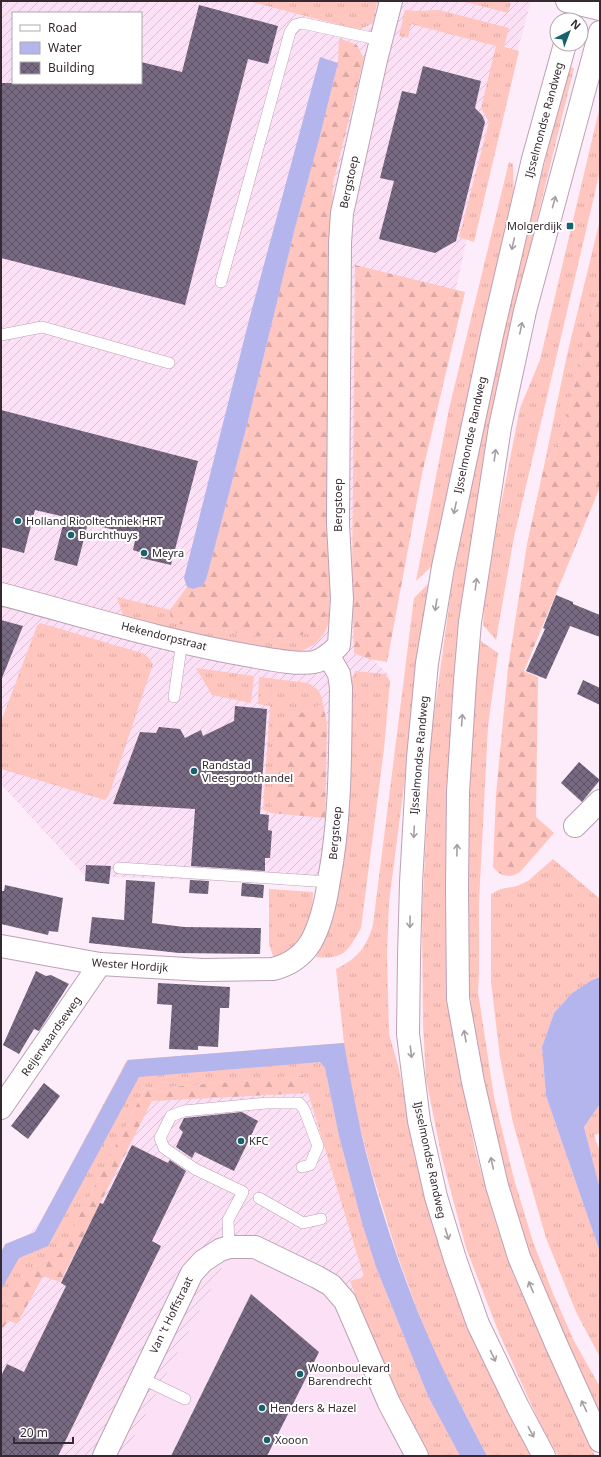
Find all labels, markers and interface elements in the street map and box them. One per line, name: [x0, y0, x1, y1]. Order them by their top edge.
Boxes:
legend: [12, 12, 142, 84]
north arrow: [549, 12, 589, 52]
text: N: [568, 16, 584, 33]
text: Road: [48, 19, 77, 36]
text: Water: [48, 39, 82, 56]
text: Building: [48, 59, 95, 76]
street label: IJsselmondse Randweg: [521, 60, 566, 179]
street label: Bergstoep: [336, 154, 361, 210]
one-way arrow: [551, 196, 558, 209]
place label: Molgerdijk: [507, 218, 562, 233]
marker: Molgerdijk: [565, 221, 575, 231]
one-way arrow: [509, 238, 516, 251]
one-way arrow: [518, 322, 526, 335]
street label: IJsselmondse Randweg: [450, 375, 489, 495]
one-way arrow: [491, 449, 499, 462]
street label: Bergstoep: [330, 478, 345, 532]
one-way arrow: [450, 501, 458, 514]
place label: Holland Riooltechniek HRT: [26, 513, 163, 528]
marker: Holland Riooltechniek HRT: [13, 516, 23, 526]
place label: Burchthuys: [79, 527, 138, 542]
marker: Burchthuys: [66, 530, 76, 540]
place label: Meyra: [152, 545, 184, 560]
marker: Meyra: [139, 548, 149, 558]
one-way arrow: [472, 578, 480, 591]
one-way arrow: [432, 599, 440, 612]
street label: Hekendorpstraat: [120, 618, 209, 653]
street label: IJsselmondse Randweg: [406, 695, 431, 815]
one-way arrow: [459, 714, 466, 727]
place label: Randstad Vleesgroothandel: [202, 757, 293, 785]
marker: Randstad Vleesgroothandel: [189, 766, 199, 776]
street label: Bergstoep: [325, 805, 344, 860]
one-way arrow: [410, 825, 417, 838]
one-way arrow: [453, 844, 461, 857]
one-way arrow: [406, 915, 414, 928]
street label: Wester Hordijk: [91, 954, 169, 975]
street label: Reijerwaardseweg: [17, 993, 84, 1079]
one-way arrow: [461, 1030, 469, 1043]
one-way arrow: [407, 1045, 414, 1058]
street label: IJsselmondse Randweg: [411, 1100, 450, 1220]
place label: KFC: [249, 1133, 269, 1148]
marker: KFC: [236, 1136, 246, 1146]
one-way arrow: [487, 1157, 495, 1170]
one-way arrow: [444, 1227, 451, 1240]
street label: Van 't Hoffstraat: [145, 1274, 196, 1356]
one-way arrow: [527, 1281, 535, 1293]
one-way arrow: [490, 1349, 497, 1361]
place label: Woonboulevard Barendrecht: [308, 1360, 390, 1388]
marker: Woonboulevard Barendrecht: [295, 1369, 305, 1379]
place label: Henders & Hazel: [270, 1400, 356, 1415]
one-way arrow: [580, 1400, 587, 1412]
marker: Henders & Hazel: [257, 1403, 267, 1413]
scale bar: [14, 1419, 73, 1445]
text: 20 m: [20, 1424, 48, 1441]
one-way arrow: [527, 1425, 535, 1437]
place label: Xooon: [275, 1432, 308, 1447]
marker: Xooon: [262, 1435, 272, 1445]

